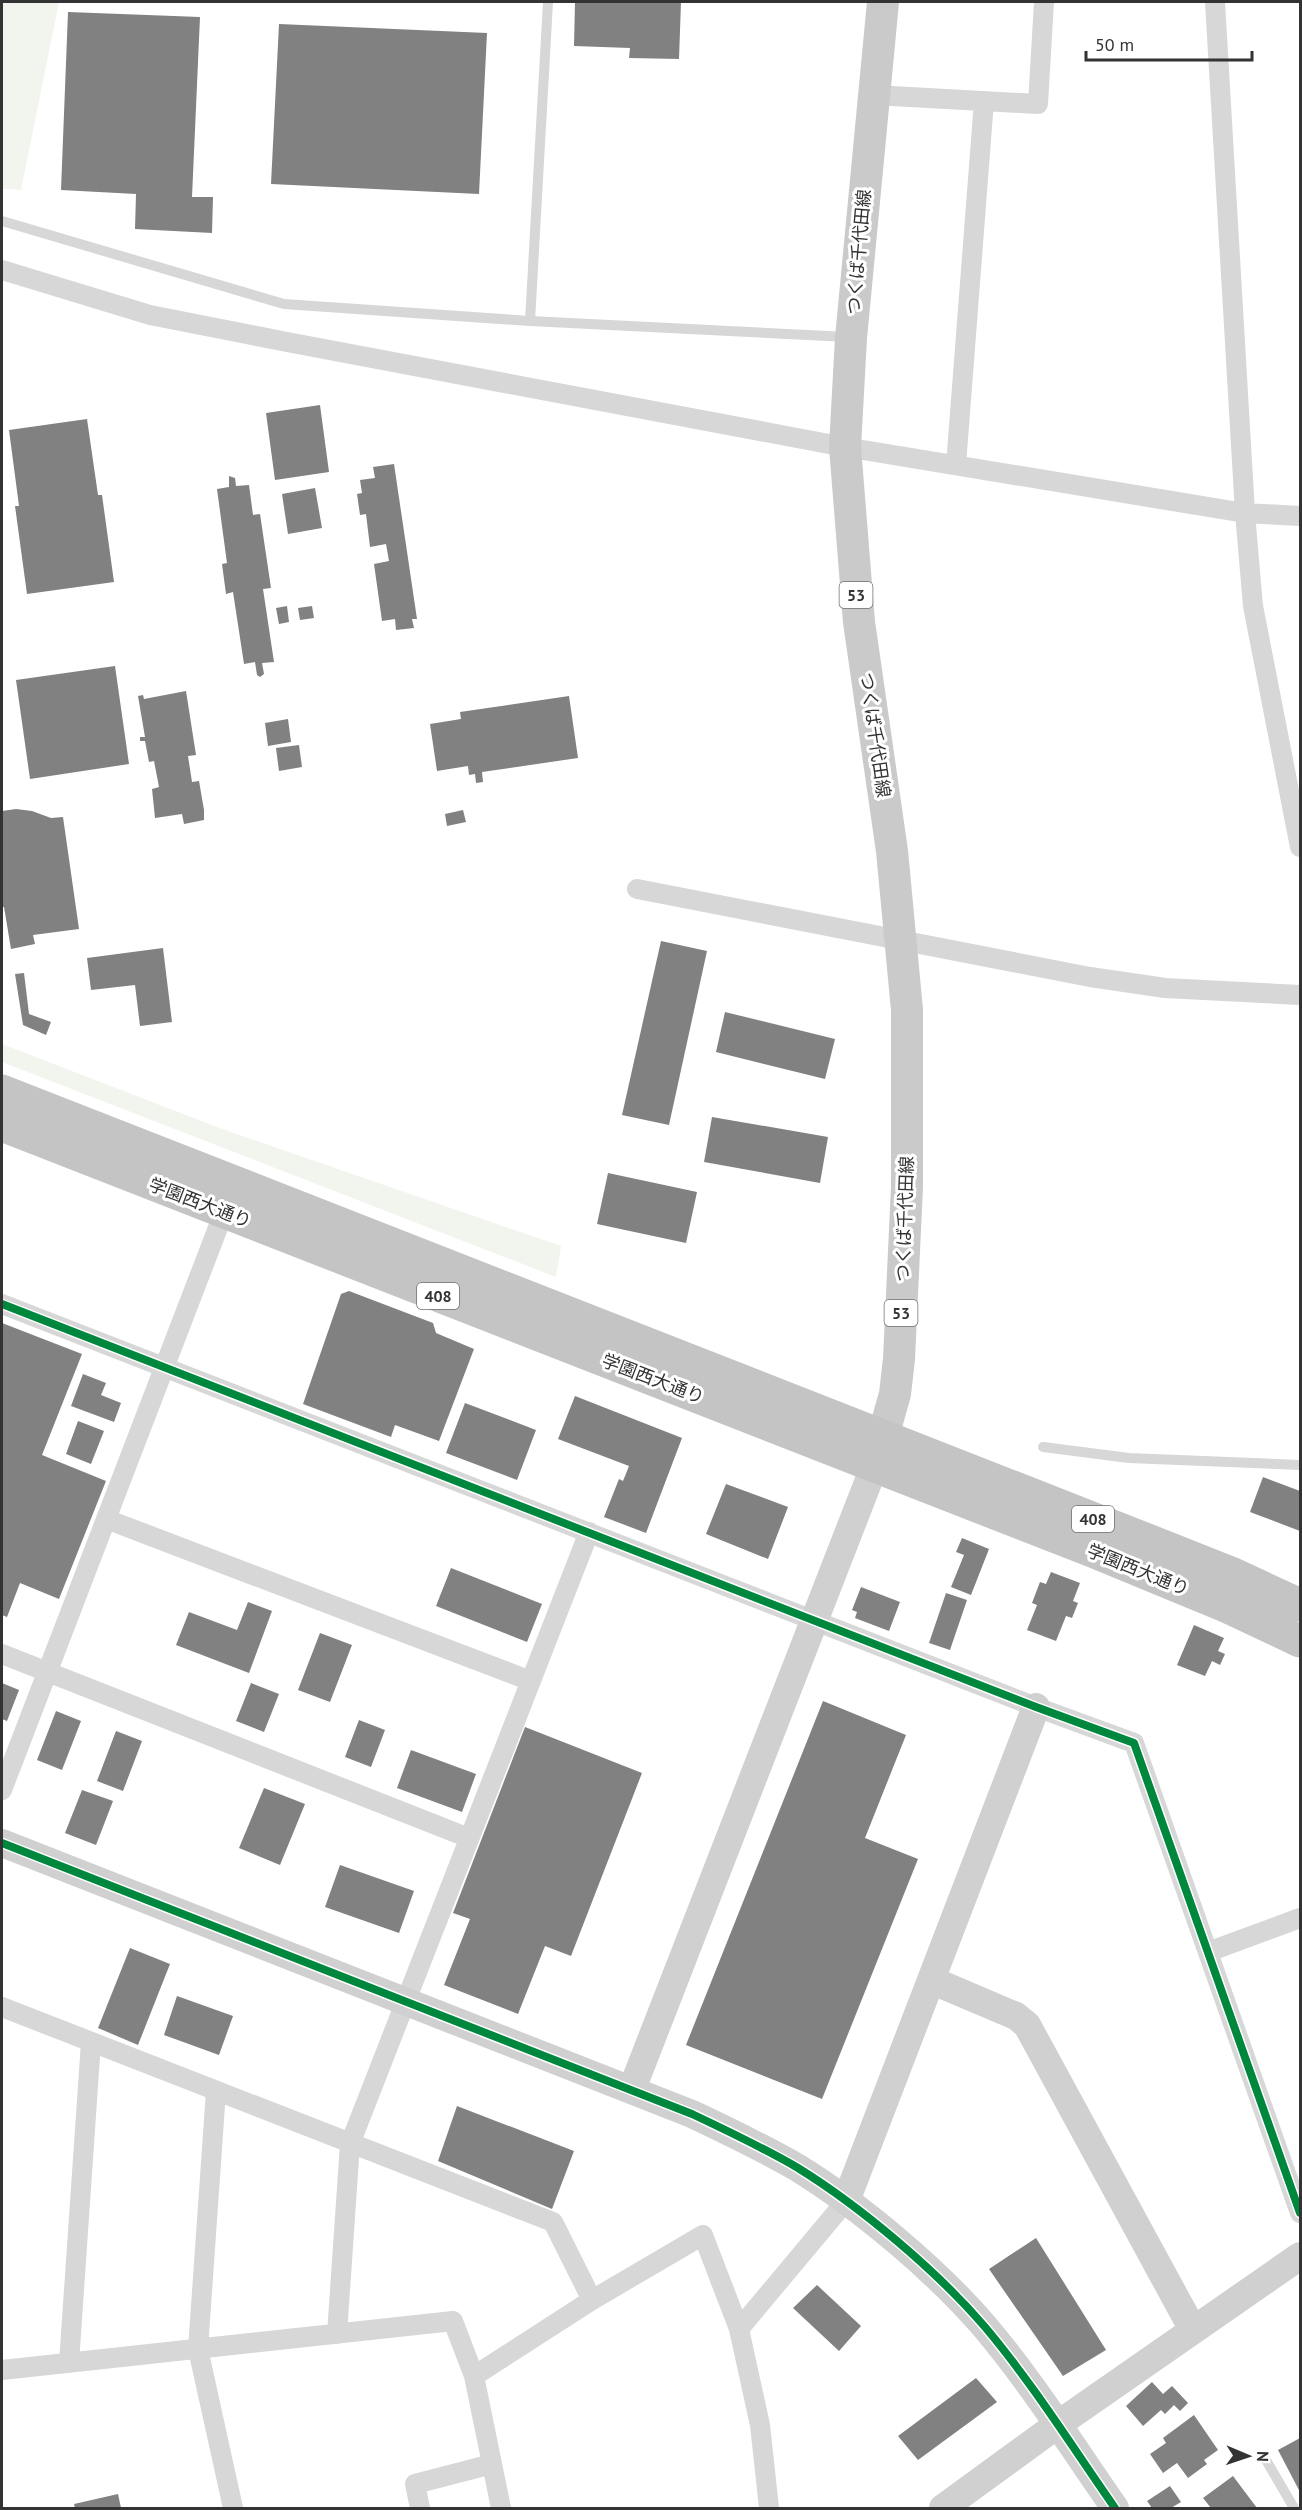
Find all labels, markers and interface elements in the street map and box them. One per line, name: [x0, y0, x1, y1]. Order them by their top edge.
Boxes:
scale bar: [1086, 24, 1252, 62]
text: 50 m: [1095, 33, 1134, 56]
street label: つくば千代田線: [842, 188, 875, 316]
road number: 53: [840, 582, 872, 608]
street label: つくば千代田線: [855, 671, 896, 799]
street label: つくば千代田線: [891, 1156, 918, 1282]
street label: 学園西大通り: [146, 1172, 255, 1233]
road number: 408: [417, 1283, 459, 1309]
road number: 53: [884, 1300, 918, 1326]
street label: 学園西大通り: [599, 1348, 708, 1409]
road number: 408: [1072, 1506, 1114, 1532]
street label: 学園西大通り: [1084, 1539, 1193, 1600]
north arrow: [1218, 2426, 1278, 2486]
text: N: [1253, 2451, 1273, 2462]

